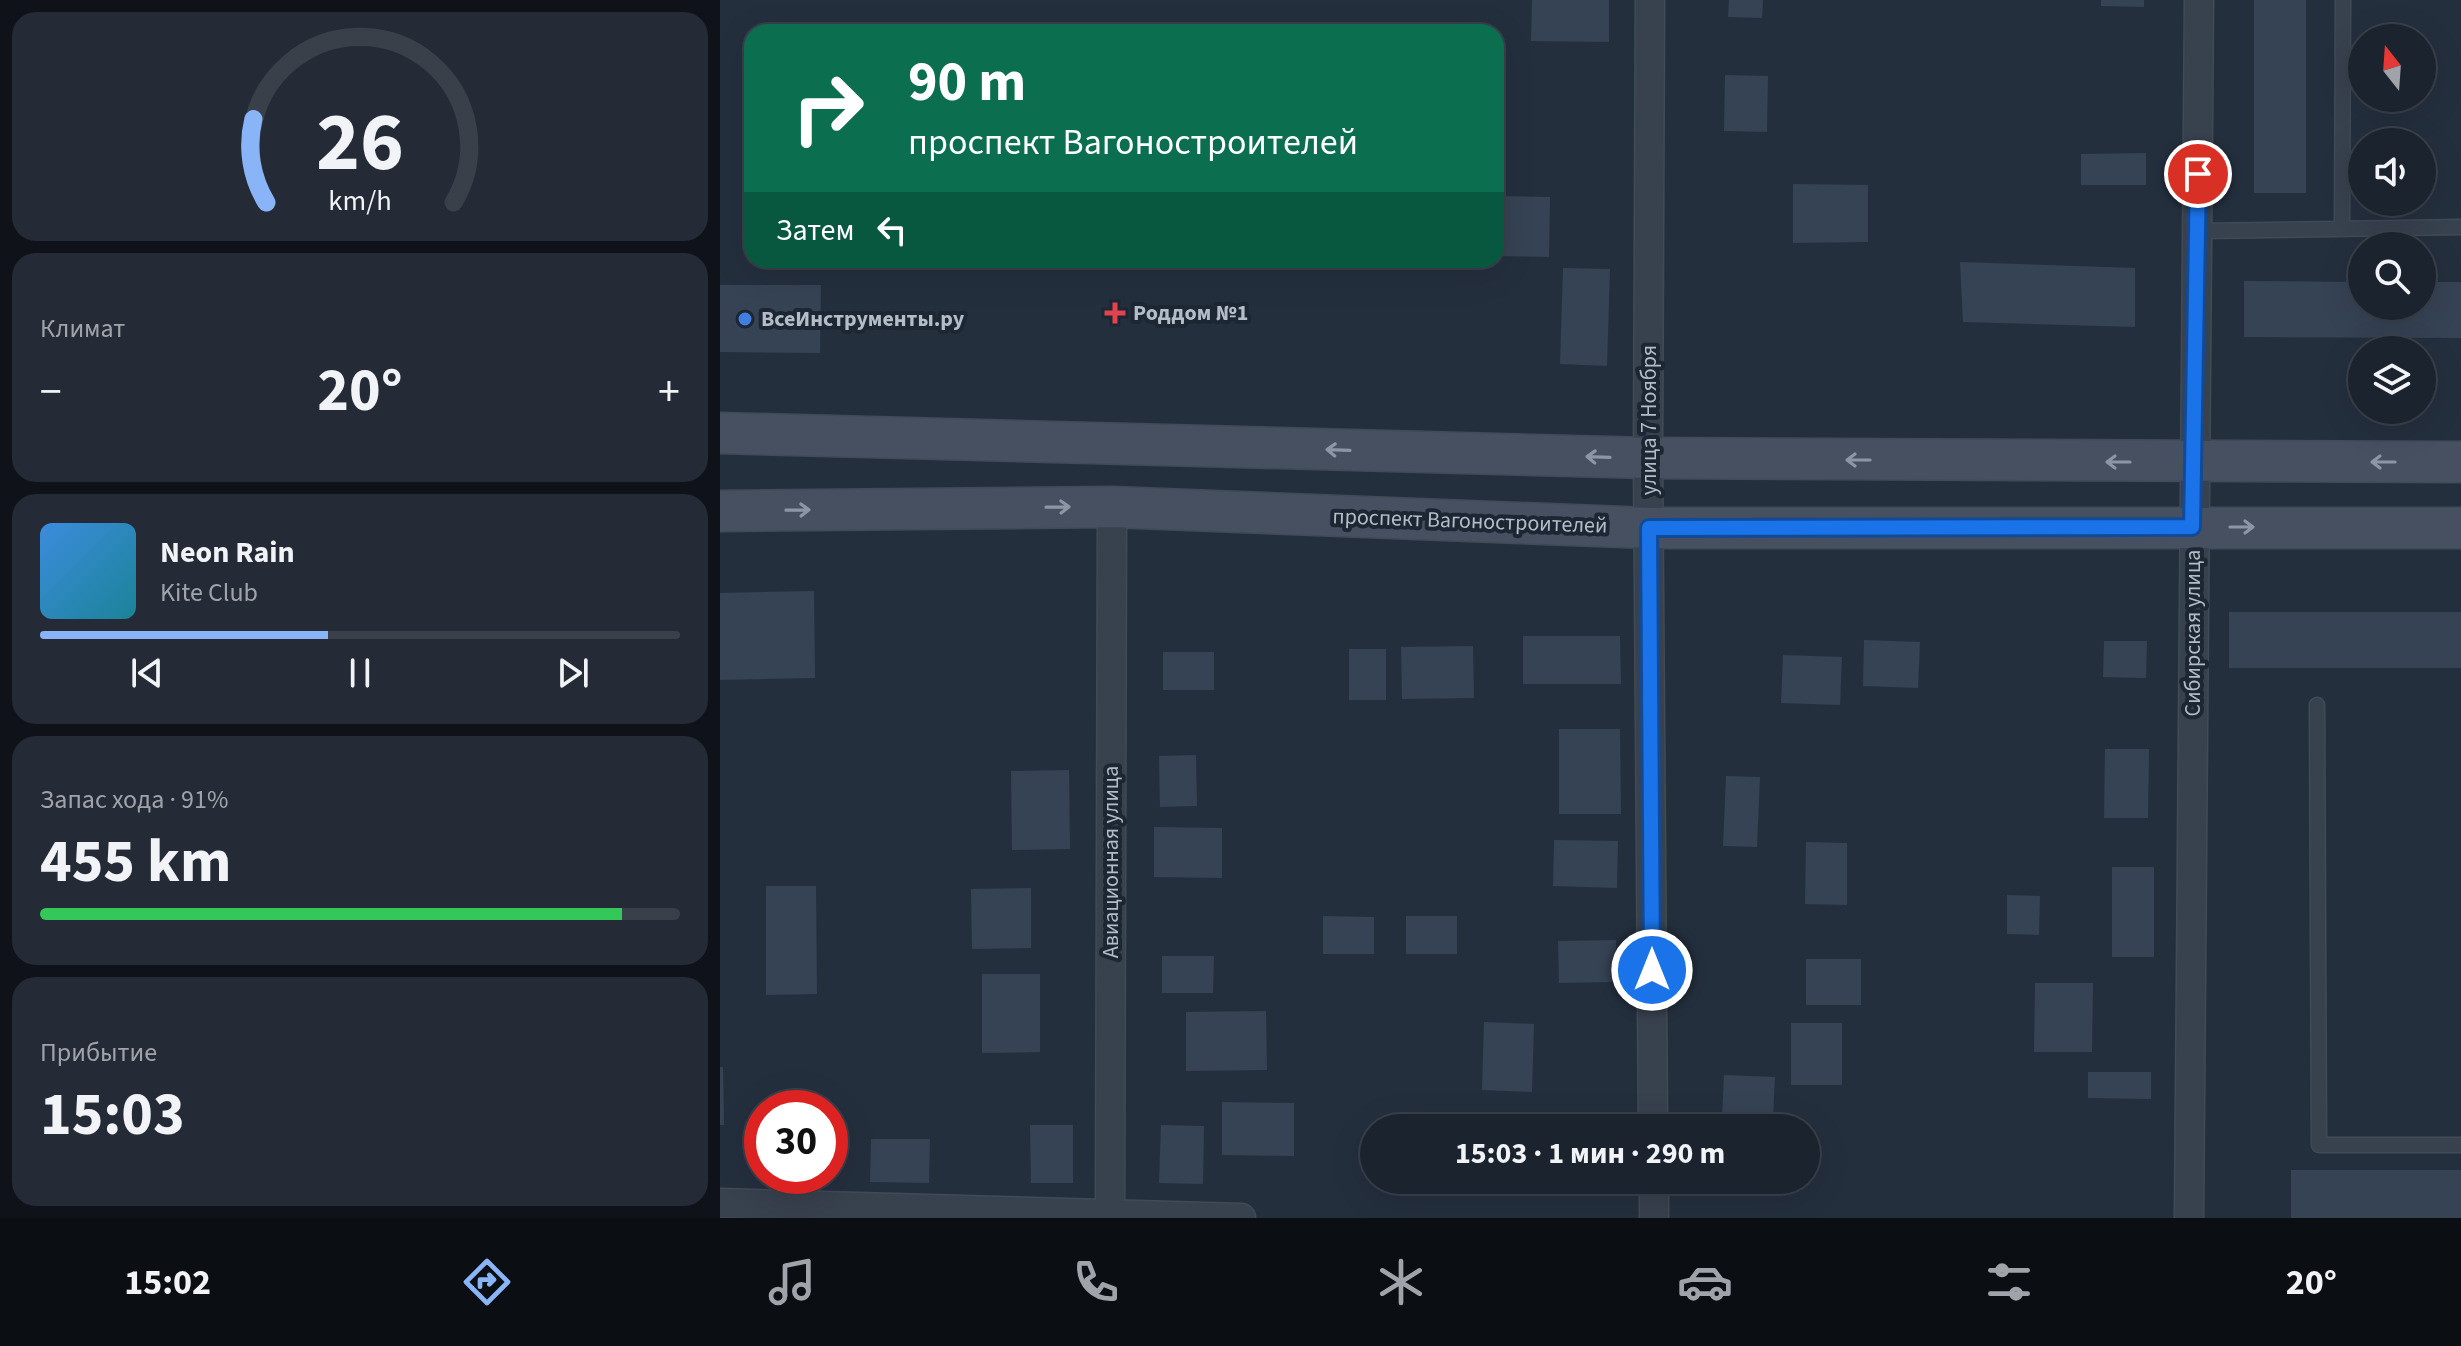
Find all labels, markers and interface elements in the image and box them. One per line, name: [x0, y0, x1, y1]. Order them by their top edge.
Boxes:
north arrow: [2348, 24, 2436, 112]
map controls: [2348, 24, 2436, 424]
text: 90 m: [908, 43, 1026, 122]
icon: right: [776, 56, 880, 160]
text: 26: [316, 83, 404, 201]
text: проспект Вагоностроителей: [908, 117, 1358, 168]
button: sound: [2348, 128, 2436, 216]
pin: [2164, 140, 2232, 208]
icon: arrive: [2176, 152, 2220, 196]
text: km/h: [328, 181, 392, 221]
icon: left: [870, 208, 914, 252]
text: Затем: [776, 209, 854, 252]
button: search: [2348, 232, 2436, 320]
place label: Роддом №1: [1133, 297, 1248, 329]
marker: Роддом №1: [1104, 302, 1126, 324]
place label: ВсеИнструменты.ру: [761, 303, 965, 335]
text: Климат: [40, 310, 125, 347]
marker: ВсеИнструменты.ру: [736, 310, 754, 328]
button: layers: [2348, 336, 2436, 424]
street label: улица 7 Ноября: [1633, 345, 1665, 495]
text: 20°: [317, 349, 403, 434]
text: −: [40, 361, 62, 424]
text: +: [658, 361, 680, 424]
one-way arrow: [1325, 442, 1352, 457]
one-way arrow: [1585, 449, 1612, 464]
one-way arrow: [1845, 452, 1872, 468]
one-way arrow: [2105, 454, 2132, 470]
one-way arrow: [2370, 454, 2397, 470]
one-way arrow: [1044, 499, 1071, 515]
street label: проспект Вагоностроителей: [1332, 500, 1608, 542]
one-way arrow: [784, 502, 811, 518]
one-way arrow: [2228, 519, 2255, 535]
text: Neon Rain: [160, 531, 295, 574]
street label: Сибирская улица: [2177, 550, 2209, 716]
text: Kite Club: [160, 574, 258, 611]
icon: previous: [125, 651, 169, 695]
icon: pause: [338, 651, 382, 695]
icon: next: [551, 651, 595, 695]
street label: Авиационная улица: [1095, 766, 1127, 958]
text: Запас хода · 91%: [40, 781, 228, 818]
text: 455 km: [40, 820, 231, 905]
position arrow: [1610, 928, 1694, 1012]
text: Прибытие: [40, 1034, 157, 1071]
text: 15:03: [40, 1073, 185, 1158]
speed limit sign: 30: [744, 1090, 848, 1194]
text: 15:03 · 1 мин · 290 m: [1455, 1132, 1725, 1175]
icon: directions: [459, 1254, 515, 1310]
icon: music: [764, 1254, 820, 1310]
icon: phone: [1068, 1254, 1124, 1310]
icon: climate: [1373, 1254, 1429, 1310]
icon: car: [1677, 1254, 1733, 1310]
icon: filters: [1981, 1254, 2037, 1310]
text: 15:02: [124, 1257, 211, 1308]
text: 20°: [2286, 1257, 2337, 1308]

